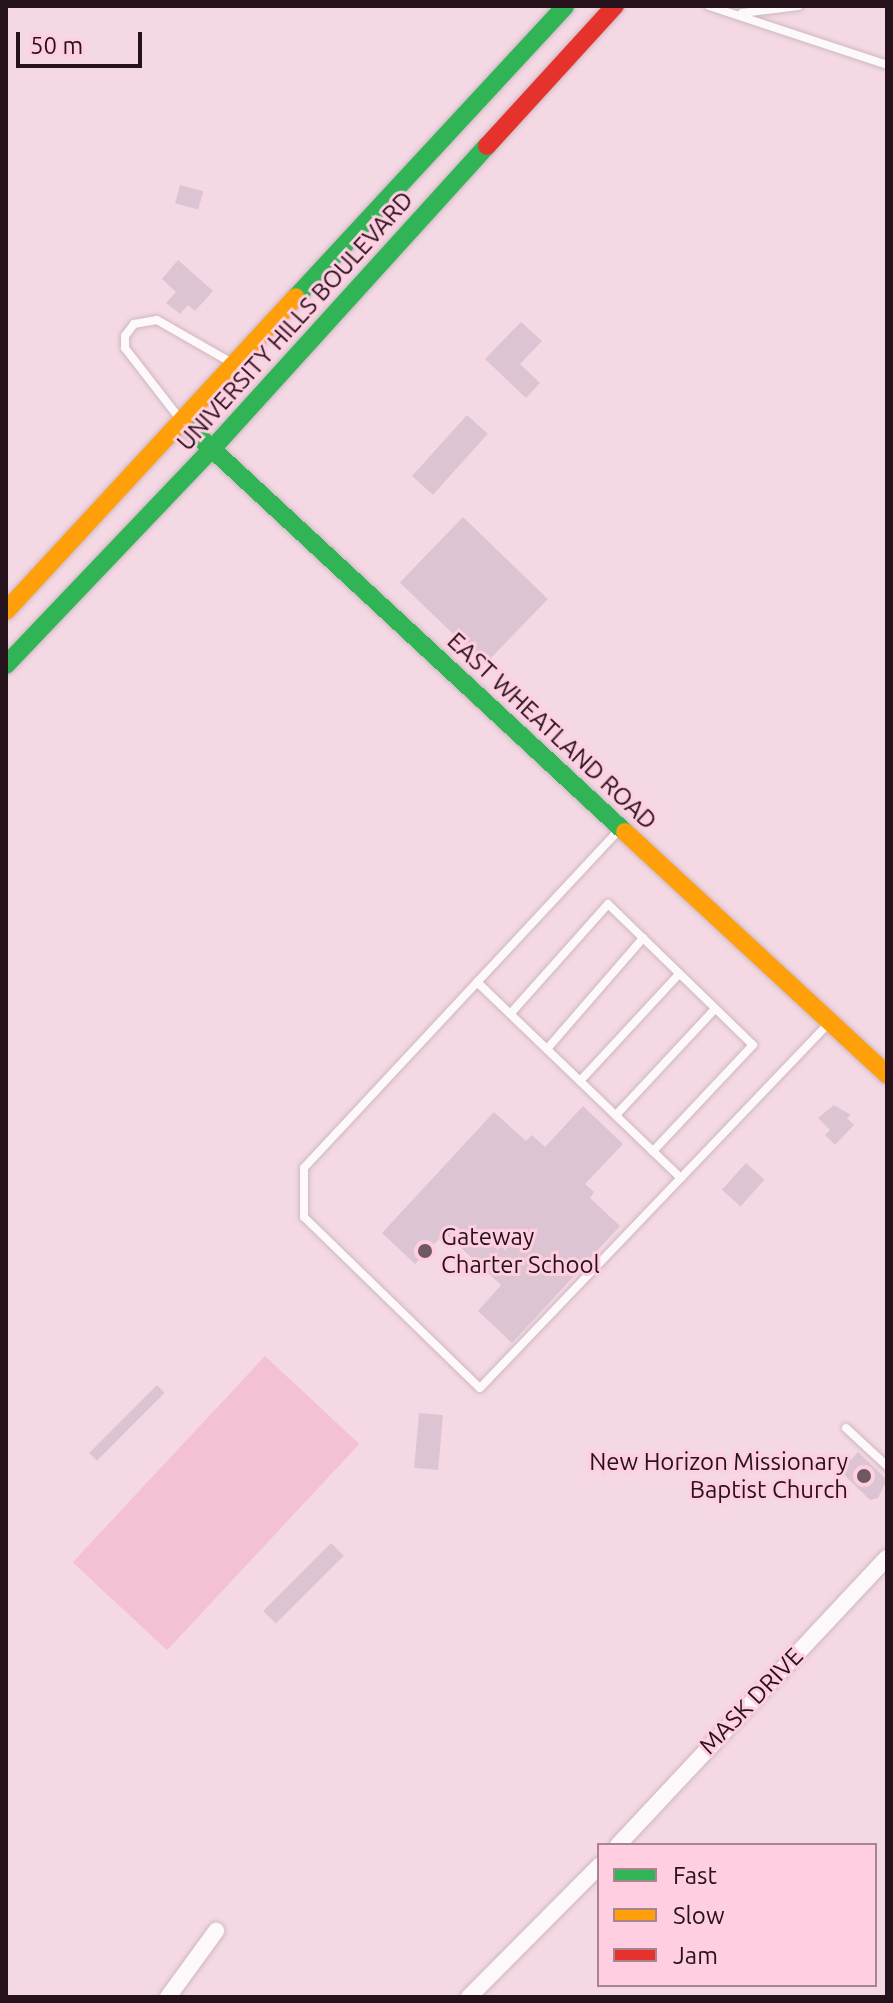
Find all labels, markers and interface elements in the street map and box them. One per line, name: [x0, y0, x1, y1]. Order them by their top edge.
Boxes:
scale bar: [20, 16, 146, 66]
text: 50 m: [30, 32, 83, 59]
street label: UNIVERSITY HILLS BOULEVARD: [171, 186, 419, 456]
street label: EAST WHEATLAND ROAD: [441, 627, 663, 835]
place label: Gateway Charter School: [441, 1223, 600, 1279]
marker: Gateway Charter School: [416, 1242, 434, 1260]
place label: New Horizon Missionary Baptist Church: [589, 1448, 848, 1504]
marker: New Horizon Missionary Baptist Church: [855, 1467, 873, 1485]
street label: MASK DRIVE: [693, 1642, 809, 1760]
legend: [597, 1843, 877, 1987]
text: Fast: [673, 1862, 717, 1889]
text: Slow: [673, 1902, 725, 1929]
text: Jam: [673, 1942, 718, 1969]

